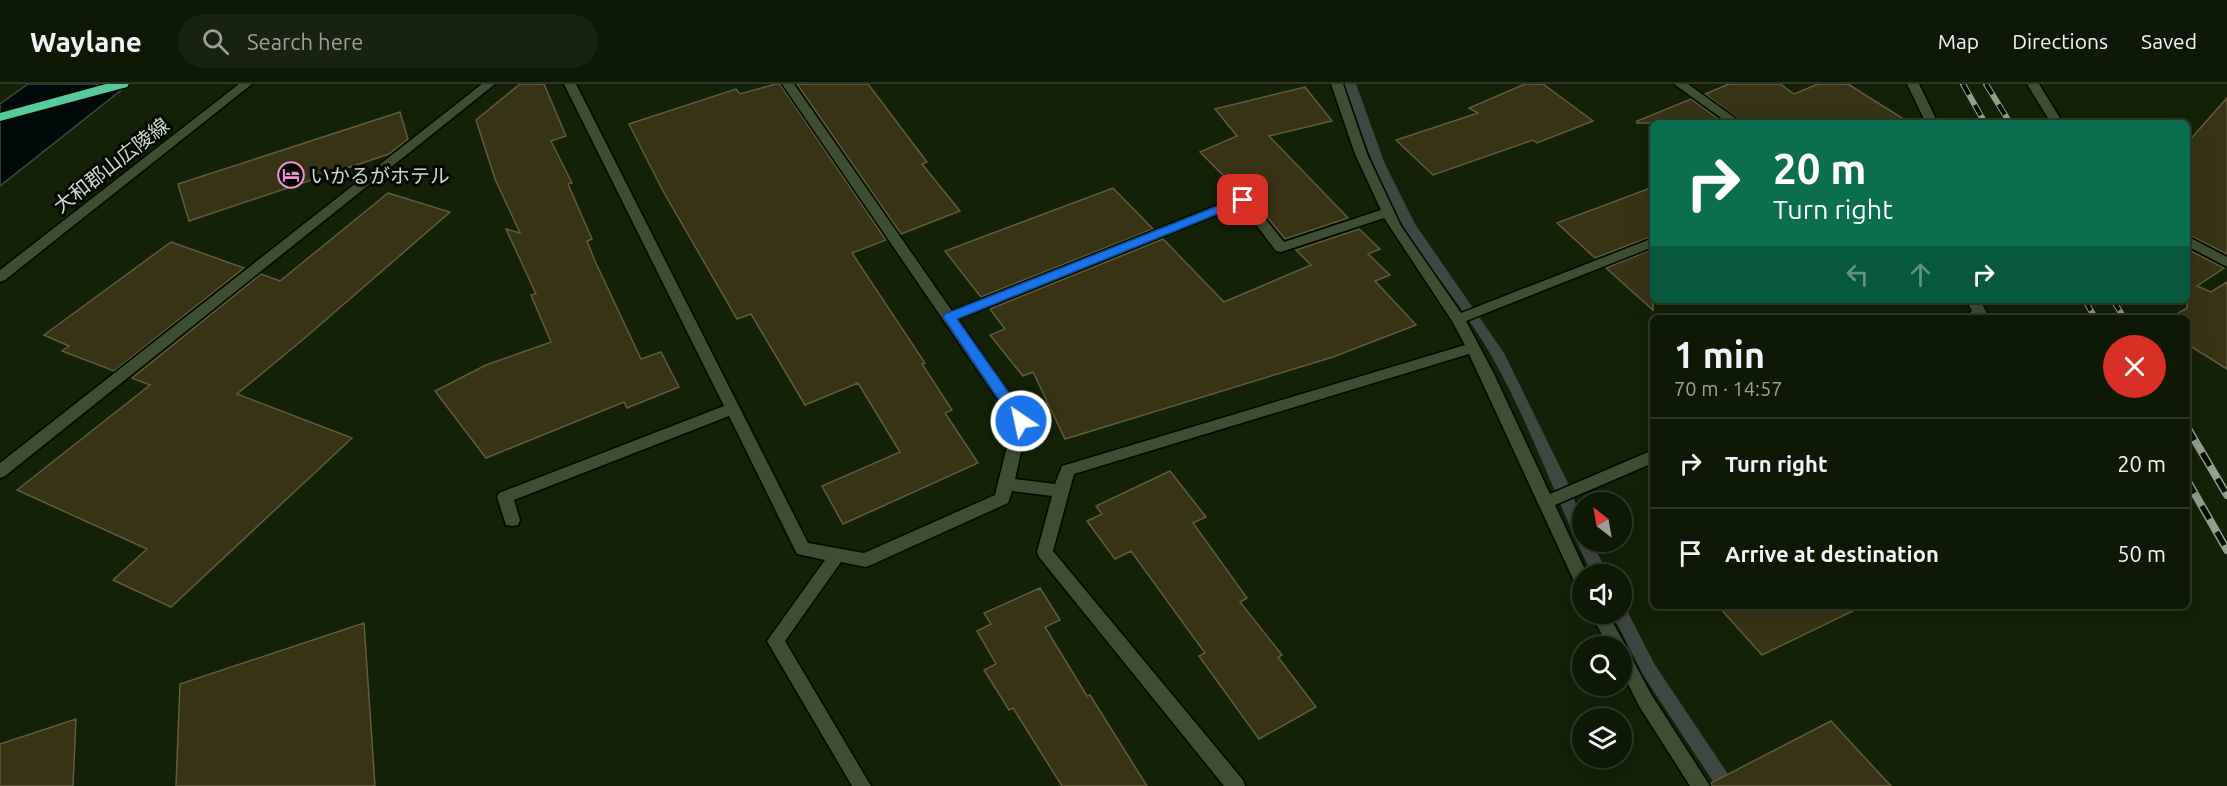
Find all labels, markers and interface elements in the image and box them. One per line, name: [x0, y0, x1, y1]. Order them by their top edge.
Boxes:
search box: [178, 14, 598, 68]
icon: search: [199, 25, 232, 58]
text: Waylane: [30, 26, 142, 57]
text: Search here: [247, 29, 363, 54]
text: Map: [1938, 29, 1979, 53]
text: Directions: [2012, 29, 2108, 53]
text: Saved: [2141, 29, 2197, 53]
street label: 大和郡山広陵線: [49, 113, 173, 217]
icon: right: [1674, 144, 1752, 222]
text: 20 m: [1773, 145, 1867, 192]
hotel icon: いかるがホテル: [276, 160, 306, 190]
place label: いかるがホテル: [310, 164, 450, 187]
pin: [1217, 174, 1268, 225]
icon: arrive: [1226, 183, 1259, 216]
text: Turn right: [1773, 194, 1893, 224]
icon: left: [1841, 258, 1874, 291]
icon: ahead: [1904, 258, 1937, 291]
icon: right: [1967, 258, 2000, 291]
text: 1 min: [1674, 334, 1765, 375]
button: close: [2103, 335, 2166, 398]
text: 70 m · 14:57: [1674, 377, 1783, 400]
position arrow: [989, 389, 1053, 453]
icon: right: [1674, 447, 1707, 480]
text: Turn right: [1725, 451, 1827, 476]
text: 20 m: [2117, 451, 2166, 476]
north arrow: [1572, 492, 1632, 552]
map controls: [1572, 492, 1632, 768]
icon: arrive: [1674, 537, 1707, 570]
text: Arrive at destination: [1725, 541, 1939, 566]
text: 50 m: [2117, 541, 2166, 566]
button: sound: [1572, 564, 1632, 624]
button: search: [1572, 636, 1632, 696]
button: layers: [1572, 708, 1632, 768]

